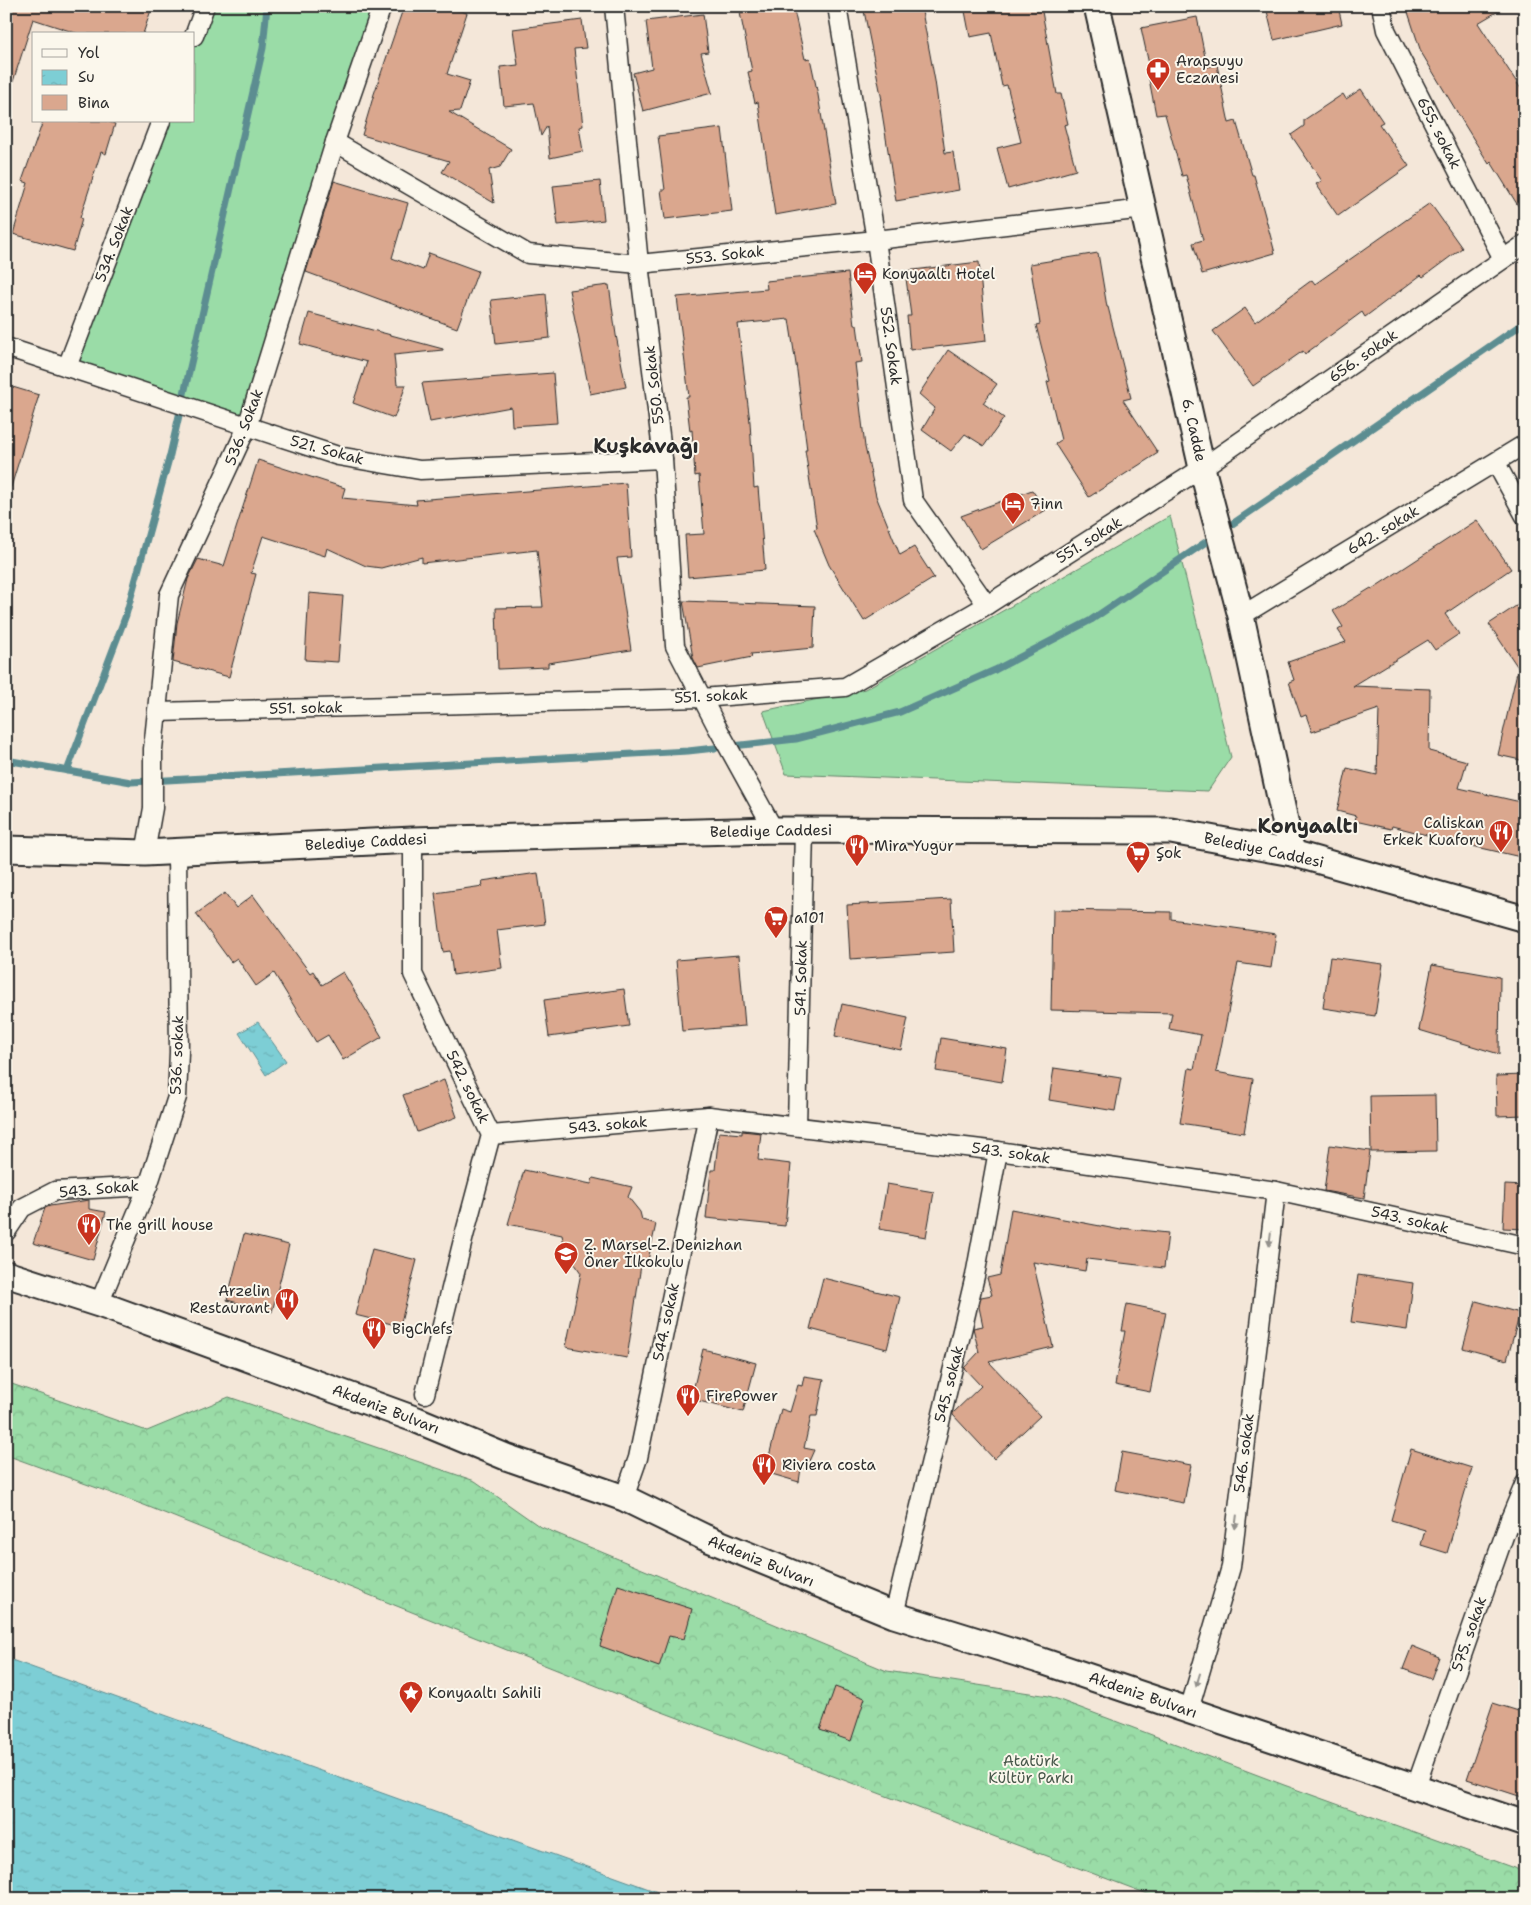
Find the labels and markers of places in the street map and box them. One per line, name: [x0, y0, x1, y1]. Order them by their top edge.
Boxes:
place label: Arapsuyu Eczanesi: [1176, 51, 1243, 88]
pharmacy icon: Arapsuyu Eczanesi: [1145, 57, 1171, 91]
hotel icon: Konyaaltı Hotel: [852, 261, 878, 295]
place label: Konyaaltı Hotel: [882, 264, 995, 284]
hotel icon: 7inn: [1000, 491, 1026, 525]
place label: 7inn: [1030, 494, 1063, 514]
place label: Caliskan Erkek Kuaforu: [1383, 813, 1484, 850]
restaurant icon: Caliskan Erkek Kuaforu: [1488, 819, 1514, 853]
restaurant icon: Mira Yugur: [844, 833, 870, 867]
place label: Mira Yugur: [874, 836, 954, 856]
supermarket icon: Şok: [1125, 840, 1151, 874]
place label: Şok: [1156, 843, 1182, 863]
supermarket icon: a101: [763, 905, 789, 939]
place label: a101: [794, 908, 825, 928]
restaurant icon: The grill house: [76, 1212, 102, 1246]
place label: The grill house: [106, 1215, 214, 1235]
place label: Z. Marsel-Z. Denizhan Öner İlkokulu: [584, 1235, 742, 1272]
school or university icon: Z. Marsel-Z. Denizhan Öner İlkokulu: [553, 1241, 579, 1275]
place label: Arzelin Restaurant: [190, 1281, 270, 1318]
restaurant icon: Arzelin Restaurant: [274, 1287, 300, 1321]
restaurant icon: BigChefs: [361, 1316, 387, 1350]
place label: BigChefs: [392, 1319, 453, 1339]
restaurant icon: FirePower: [675, 1383, 701, 1417]
place label: FirePower: [706, 1386, 778, 1406]
restaurant icon: Riviera costa: [751, 1452, 777, 1486]
place label: Riviera costa: [782, 1455, 877, 1475]
place icon: Konyaaltı Sahili: [398, 1680, 424, 1714]
place label: Konyaaltı Sahili: [428, 1683, 542, 1703]

